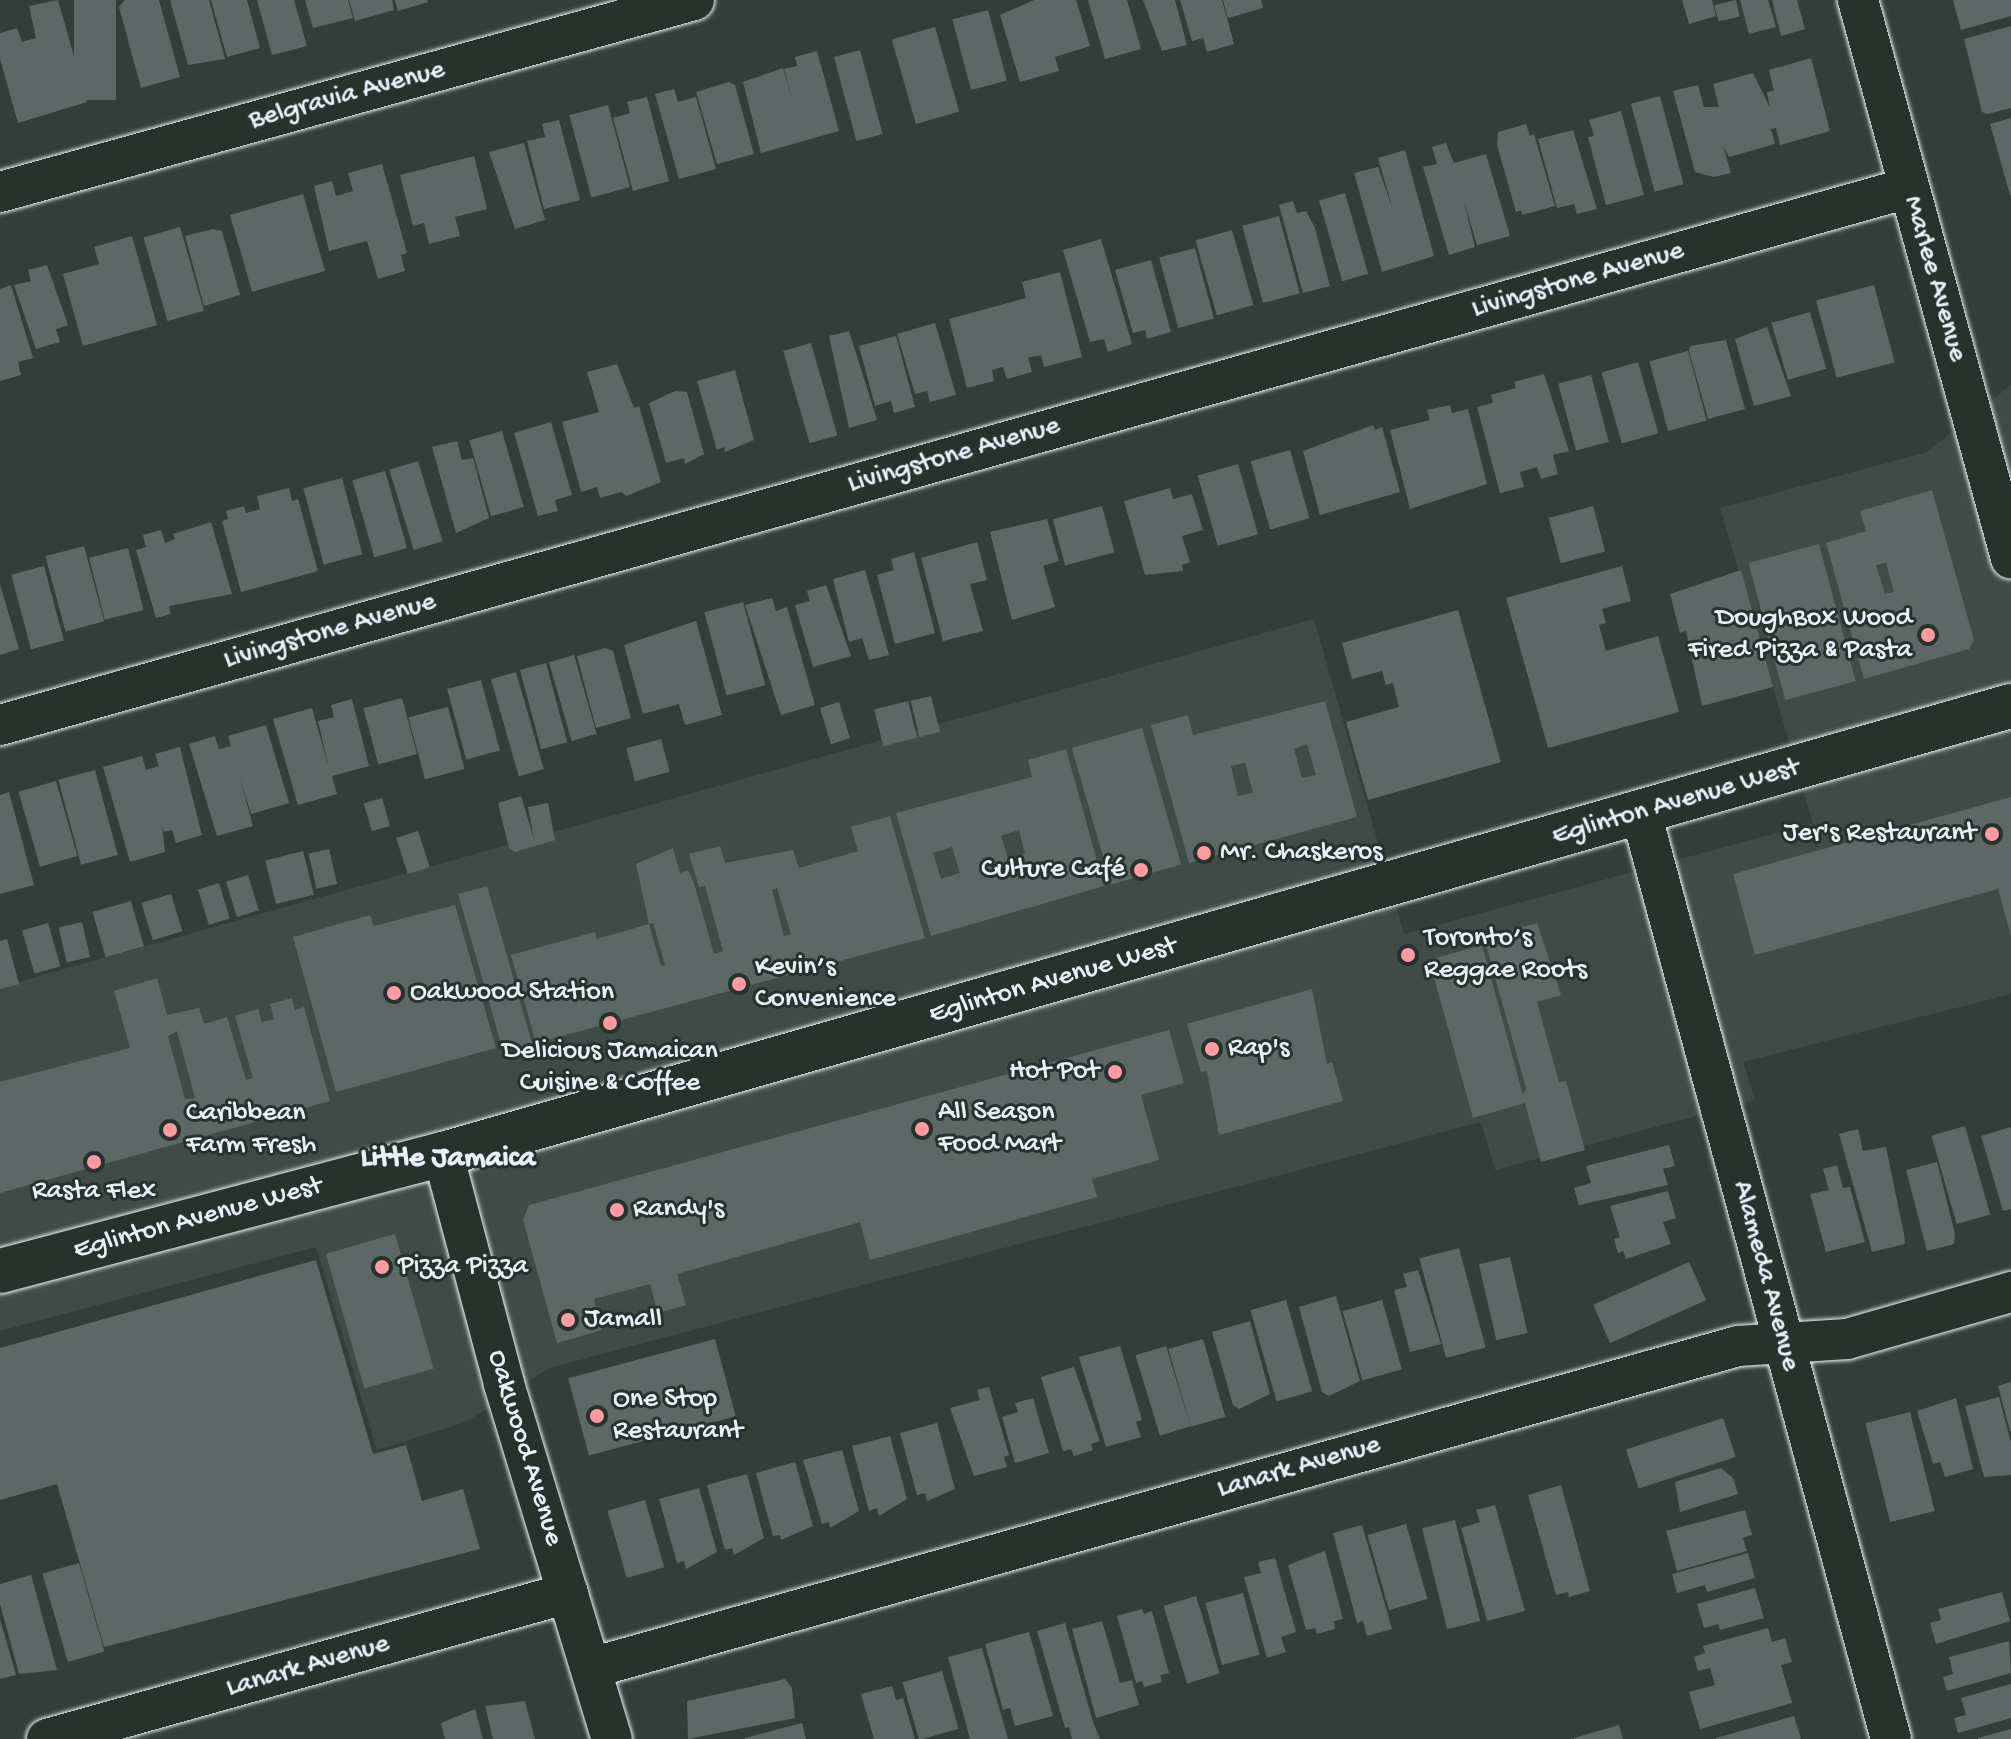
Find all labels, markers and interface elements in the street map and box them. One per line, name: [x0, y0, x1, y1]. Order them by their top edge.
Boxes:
street label: Belgravia Avenue: [246, 54, 448, 138]
street label: Marlee Avenue: [1894, 192, 1974, 366]
street label: Livingstone Avenue: [1468, 235, 1688, 327]
street label: Livingstone Avenue: [844, 410, 1064, 502]
street label: Livingstone Avenue: [220, 586, 440, 678]
place label: DoughBox Wood Fired Pizza & Pasta: [1688, 602, 1912, 668]
marker: DoughBox Wood Fired Pizza & Pasta: [1919, 626, 1937, 644]
street label: Eglinton Avenue West: [1549, 752, 1803, 854]
place label: Jer's Restaurant: [1783, 817, 1976, 851]
marker: Jer's Restaurant: [1983, 825, 2001, 843]
place label: Mr. Chaskeros: [1220, 836, 1383, 870]
marker: Mr. Chaskeros: [1195, 844, 1213, 862]
place label: Culture Café: [981, 853, 1125, 887]
marker: Culture Café: [1132, 861, 1150, 879]
place label: Toronto’s Reggae Roots: [1424, 922, 1587, 988]
street label: Eglinton Avenue West: [926, 930, 1180, 1032]
marker: Toronto’s Reggae Roots: [1399, 946, 1417, 964]
place label: Kevin’s Convenience: [755, 951, 896, 1017]
marker: Kevin’s Convenience: [730, 975, 748, 993]
place label: Oakwood Station: [410, 976, 614, 1010]
marker: Oakwood Station: [385, 984, 403, 1002]
marker: Delicious Jamaican Cuisine & Coffee: [601, 1014, 619, 1032]
place label: Rap's: [1228, 1032, 1289, 1066]
place label: Delicious Jamaican Cuisine & Coffee: [502, 1035, 718, 1101]
marker: Rap's: [1203, 1040, 1221, 1058]
place label: Hot Pot: [1009, 1055, 1099, 1089]
marker: Hot Pot: [1106, 1063, 1124, 1081]
place label: All Season Food Mart: [938, 1096, 1061, 1162]
place label: Caribbean Farm Fresh: [186, 1097, 316, 1163]
marker: All Season Food Mart: [913, 1120, 931, 1138]
marker: Caribbean Farm Fresh: [161, 1121, 179, 1139]
district label: Little Jamaica: [360, 1142, 536, 1178]
marker: Rasta Flex: [85, 1153, 103, 1171]
street label: Eglinton Avenue West: [70, 1170, 326, 1268]
place label: Rasta Flex: [32, 1175, 156, 1209]
street label: Alameda Avenue: [1723, 1177, 1807, 1375]
place label: Randy's: [633, 1193, 724, 1227]
marker: Randy's: [608, 1201, 626, 1219]
place label: Pizza Pizza: [398, 1250, 528, 1284]
marker: Pizza Pizza: [373, 1258, 391, 1276]
place label: Jamall: [584, 1303, 662, 1337]
marker: Jamall: [559, 1311, 577, 1329]
street label: Oakwood Avenue: [478, 1346, 570, 1550]
place label: One Stop Restaurant: [613, 1383, 743, 1449]
marker: One Stop Restaurant: [588, 1407, 606, 1425]
street label: Lanark Avenue: [1214, 1429, 1384, 1507]
street label: Lanark Avenue: [223, 1628, 393, 1706]

